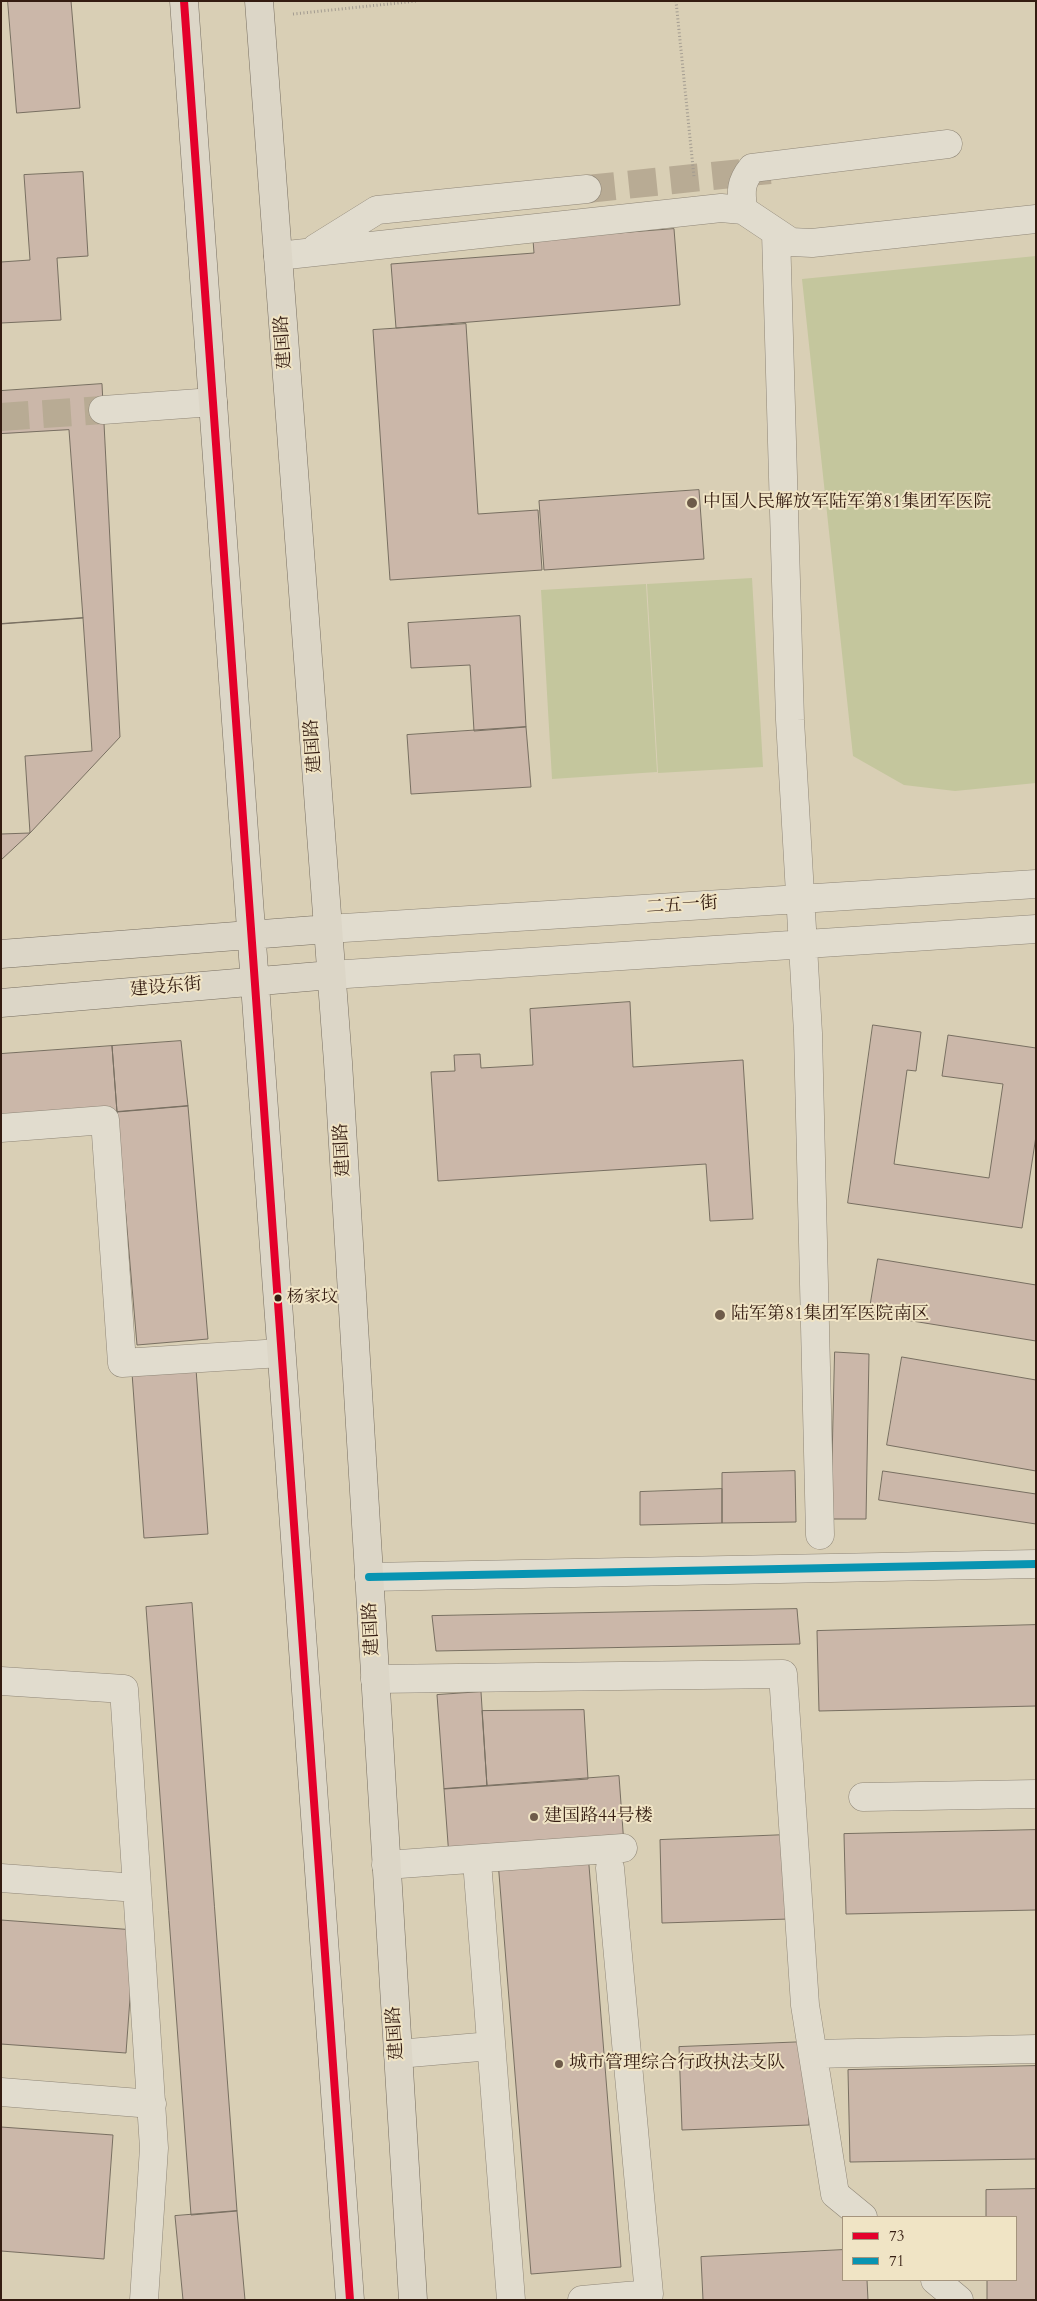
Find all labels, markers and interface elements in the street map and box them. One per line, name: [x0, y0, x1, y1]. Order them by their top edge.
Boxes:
street label: 建国路: [271, 314, 297, 370]
place label: 中国人民解放军陆军第81集团军医院: [703, 492, 991, 514]
marker: 中国人民解放军陆军第81集团军医院: [685, 496, 699, 510]
street label: 建国路: [301, 718, 327, 774]
street label: 二五一街: [645, 893, 719, 919]
street label: 建设东街: [129, 974, 203, 1002]
street label: 建国路: [331, 1122, 355, 1178]
place label: 杨家坟: [287, 1288, 338, 1308]
marker: 杨家坟: [273, 1293, 283, 1303]
place label: 陆军第81集团军医院南区: [731, 1304, 929, 1326]
marker: 陆军第81集团军医院南区: [713, 1308, 727, 1322]
street label: 建国路: [360, 1601, 384, 1657]
place label: 建国路44号楼: [544, 1806, 652, 1828]
marker: 建国路44号楼: [528, 1811, 540, 1823]
street label: 建国路: [383, 2005, 409, 2061]
place label: 城市管理综合行政执法支队: [569, 2053, 785, 2075]
marker: 城市管理综合行政执法支队: [553, 2058, 565, 2070]
legend: [842, 2216, 1017, 2281]
text: 73: [889, 2226, 904, 2246]
text: 71: [889, 2251, 904, 2271]

